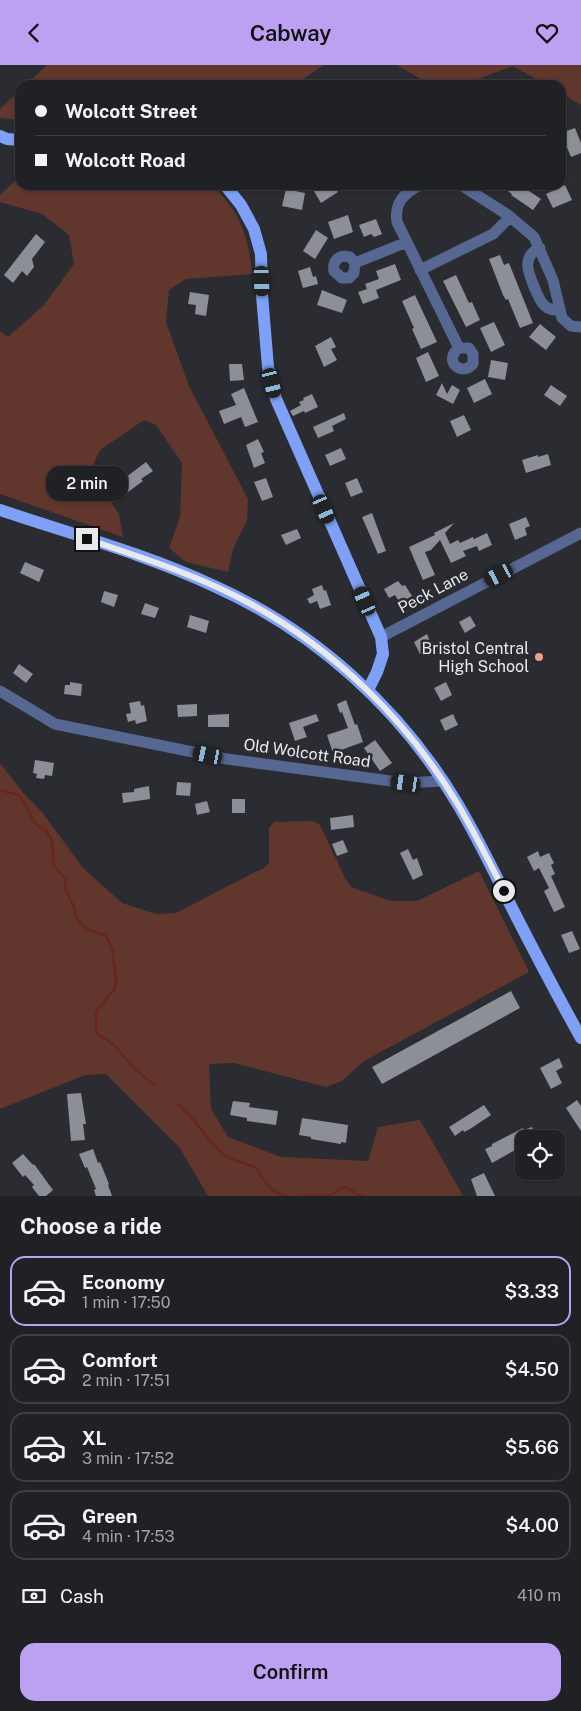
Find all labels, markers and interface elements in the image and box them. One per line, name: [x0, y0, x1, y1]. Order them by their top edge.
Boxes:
icon: back: [20, 19, 48, 47]
icon: heart: [533, 19, 561, 47]
text: Cabway: [250, 20, 331, 46]
text: Wolcott Street: [65, 100, 198, 122]
text: Wolcott Road: [65, 149, 185, 171]
car: [253, 266, 270, 296]
car: [261, 367, 282, 399]
callout: 2 min: [46, 467, 128, 501]
text: 2 min: [66, 474, 108, 493]
car: [311, 492, 336, 526]
route end: [76, 528, 98, 550]
car: [482, 562, 515, 588]
street label: Peck Lane: [395, 565, 471, 617]
car: [352, 584, 377, 618]
place label: Bristol Central High School: [422, 639, 529, 676]
marker: Bristol Central High School: [533, 651, 545, 663]
street label: Old Wolcott Road: [242, 735, 372, 771]
car: [191, 745, 224, 765]
car: [390, 773, 421, 793]
route start: [493, 880, 515, 902]
map controls: [515, 1130, 565, 1180]
button: locate: [515, 1130, 565, 1180]
text: Choose a ride: [20, 1213, 162, 1239]
icon: car: [22, 1269, 67, 1314]
text: Economy: [82, 1271, 165, 1293]
text: $3.33: [505, 1280, 559, 1302]
text: 1 min · 17:50: [82, 1293, 171, 1312]
icon: car: [22, 1347, 67, 1392]
text: Comfort: [82, 1349, 158, 1371]
text: $4.50: [505, 1358, 559, 1380]
text: 2 min · 17:51: [82, 1371, 170, 1390]
icon: car: [22, 1425, 67, 1470]
text: XL: [82, 1427, 107, 1449]
text: $5.66: [505, 1436, 559, 1458]
text: 3 min · 17:52: [82, 1449, 174, 1468]
icon: car: [22, 1503, 67, 1548]
text: Green: [82, 1505, 137, 1527]
text: $4.00: [505, 1514, 559, 1536]
text: 4 min · 17:53: [82, 1527, 174, 1546]
icon: cash: [20, 1582, 48, 1610]
text: Cash: [60, 1585, 104, 1607]
text: 410 m: [517, 1586, 561, 1605]
button: Confirm: [20, 1643, 561, 1701]

